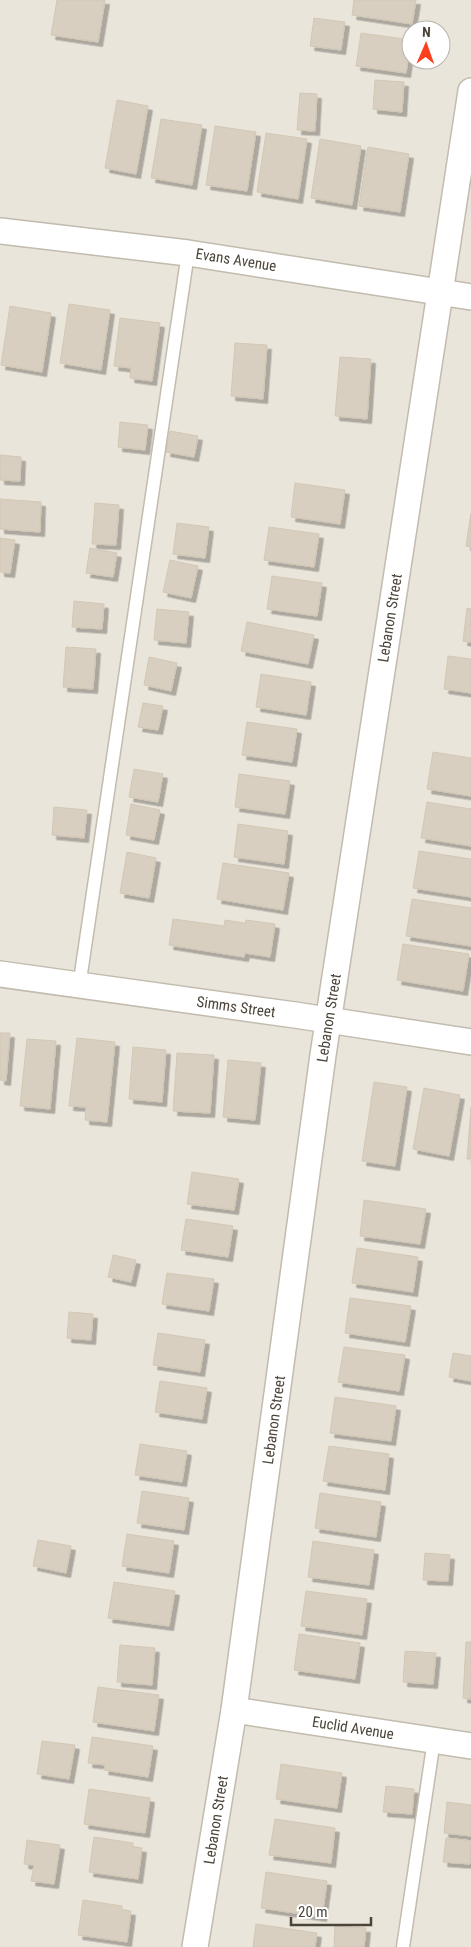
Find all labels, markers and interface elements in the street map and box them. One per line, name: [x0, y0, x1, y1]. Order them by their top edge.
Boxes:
north arrow: [401, 20, 451, 70]
text: N: [422, 24, 431, 40]
street label: Evans Avenue: [194, 245, 278, 275]
street label: Lebanon Street: [374, 572, 406, 664]
street label: Lebanon Street: [313, 972, 345, 1064]
street label: Simms Street: [196, 993, 276, 1021]
street label: Lebanon Street: [259, 1374, 289, 1466]
street label: Euclid Avenue: [311, 1713, 395, 1743]
street label: Lebanon Street: [200, 1774, 232, 1866]
scale bar: [291, 1894, 371, 1926]
text: 20 m: [298, 1903, 328, 1921]

